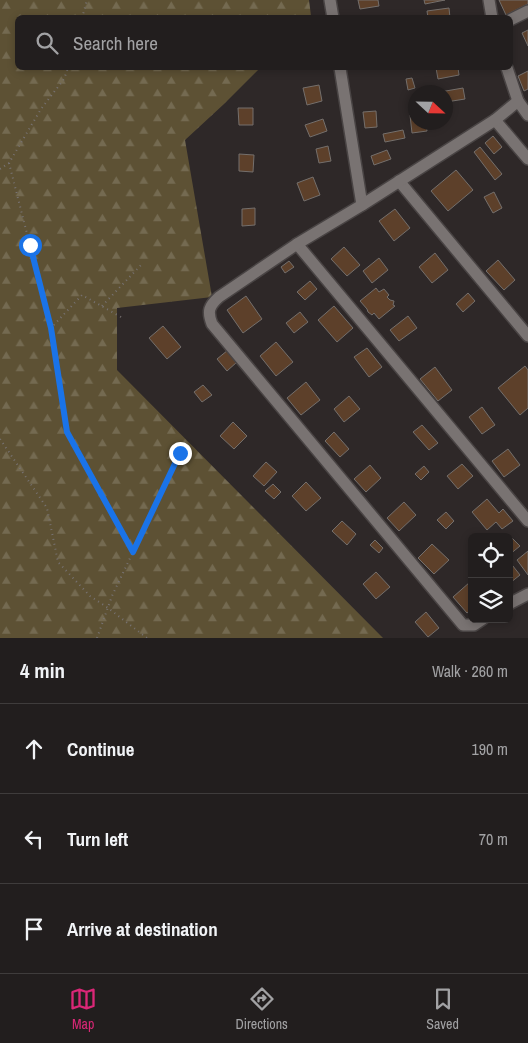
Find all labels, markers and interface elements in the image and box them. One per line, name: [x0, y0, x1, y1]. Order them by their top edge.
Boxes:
search box: [15, 15, 513, 70]
icon: search: [33, 29, 61, 57]
text: Search here: [73, 30, 158, 56]
north arrow: [408, 85, 453, 130]
route start: [19, 234, 42, 257]
route end: [169, 442, 192, 465]
map controls: [468, 533, 513, 623]
button: locate: [468, 533, 513, 578]
button: layers: [468, 578, 513, 623]
text: 4 min: [20, 656, 65, 685]
text: Walk · 260 m: [432, 660, 508, 682]
icon: ahead: [20, 735, 48, 763]
text: Continue: [67, 736, 135, 762]
text: 190 m: [472, 738, 508, 760]
icon: left: [20, 825, 48, 853]
text: Turn left: [67, 826, 128, 852]
text: 70 m: [479, 828, 508, 850]
icon: arrive: [20, 915, 48, 943]
text: Arrive at destination: [67, 916, 218, 942]
tab: Map: [69, 985, 97, 1033]
tab: Directions: [236, 985, 288, 1033]
tab: Saved: [426, 985, 459, 1033]

